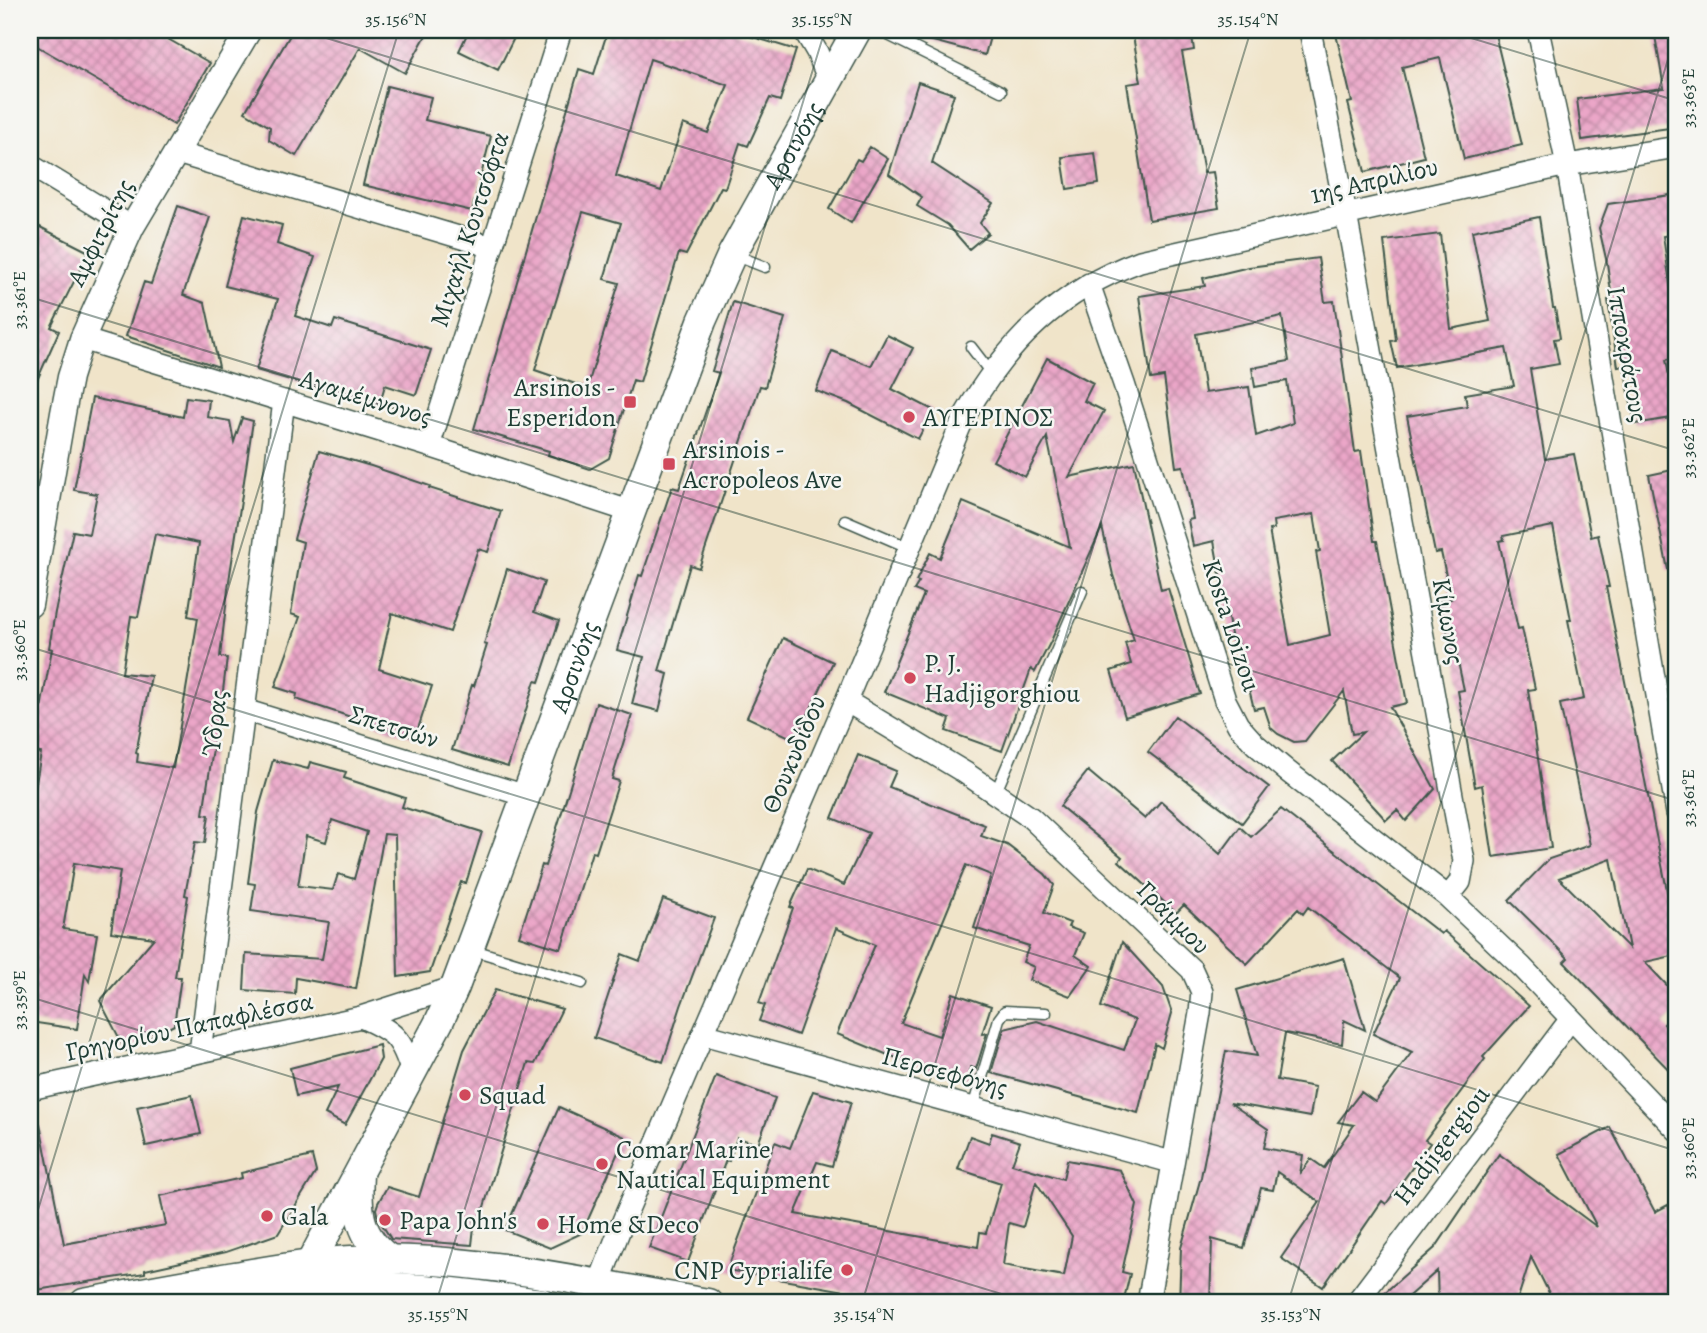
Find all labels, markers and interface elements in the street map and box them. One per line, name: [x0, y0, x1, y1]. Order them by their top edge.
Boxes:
text: 35.156°N: [365, 7, 427, 31]
text: 35.155°N: [792, 7, 852, 31]
text: 35.154°N: [1217, 7, 1279, 31]
text: 33.363°E: [1676, 68, 1700, 128]
street label: Αρσινόης: [754, 95, 832, 196]
street label: Μιχαήλ Κουτσόφτα: [421, 127, 518, 331]
street label: 1ης Απριλίου: [1307, 149, 1441, 212]
street label: Αμφιτρίτης: [58, 173, 142, 293]
text: 33.361°E: [7, 271, 31, 329]
street label: Ιπποκράτους: [1598, 283, 1657, 425]
street label: Αγαμέμνονος: [295, 361, 436, 434]
place label: Arsinois - Esperidon: [506, 370, 616, 435]
marker: Arsinois - Esperidon: [622, 394, 638, 410]
place label: ΑΥΓΕΡΙΝΟΣ: [922, 400, 1054, 435]
marker: ΑΥΓΕΡΙΝΟΣ: [901, 409, 917, 425]
text: 33.362°E: [1676, 418, 1700, 478]
place label: Arsinois - Acropoleos Ave: [682, 432, 842, 497]
marker: Arsinois - Acropoleos Ave: [661, 456, 677, 472]
street label: Kosta Loizou: [1194, 554, 1270, 697]
street label: Κίμωνος: [1424, 575, 1473, 667]
street label: Αρσινόης: [541, 616, 607, 718]
text: 33.360°E: [7, 619, 31, 681]
place label: P. J. Hadjigorghiou: [924, 646, 1081, 711]
marker: P. J. Hadjigorghiou: [902, 670, 918, 686]
street label: Ύδρας: [193, 688, 236, 758]
street label: Θουκυδίδου: [753, 690, 834, 819]
street label: Σπετσών: [345, 696, 443, 757]
text: 33.361°E: [1676, 769, 1700, 827]
street label: Γράμμου: [1129, 873, 1218, 962]
text: 33.359°E: [7, 970, 31, 1030]
street label: Γρηγορίου Παπαφλέσσα: [62, 983, 316, 1070]
street label: Περσεφόνης: [878, 1038, 1012, 1105]
place label: Squad: [479, 1078, 546, 1113]
street label: Hadjigergiou: [1385, 1078, 1498, 1212]
marker: Squad: [457, 1087, 473, 1103]
text: 33.360°E: [1676, 1117, 1700, 1179]
place label: Comar Marine Nautical Equipment: [616, 1132, 830, 1197]
marker: Comar Marine Nautical Equipment: [594, 1156, 610, 1172]
place label: Gala: [281, 1199, 329, 1234]
place label: Papa John's: [399, 1203, 517, 1238]
place label: Home &Deco: [557, 1207, 699, 1242]
marker: Gala: [259, 1208, 275, 1224]
marker: Papa John's: [377, 1212, 393, 1228]
marker: Home &Deco: [535, 1216, 551, 1232]
place label: CNP Cyprialife: [674, 1253, 833, 1288]
marker: CNP Cyprialife: [839, 1262, 855, 1278]
text: 35.155°N: [408, 1302, 468, 1326]
text: 35.154°N: [833, 1302, 895, 1326]
text: 35.153°N: [1261, 1302, 1321, 1326]

